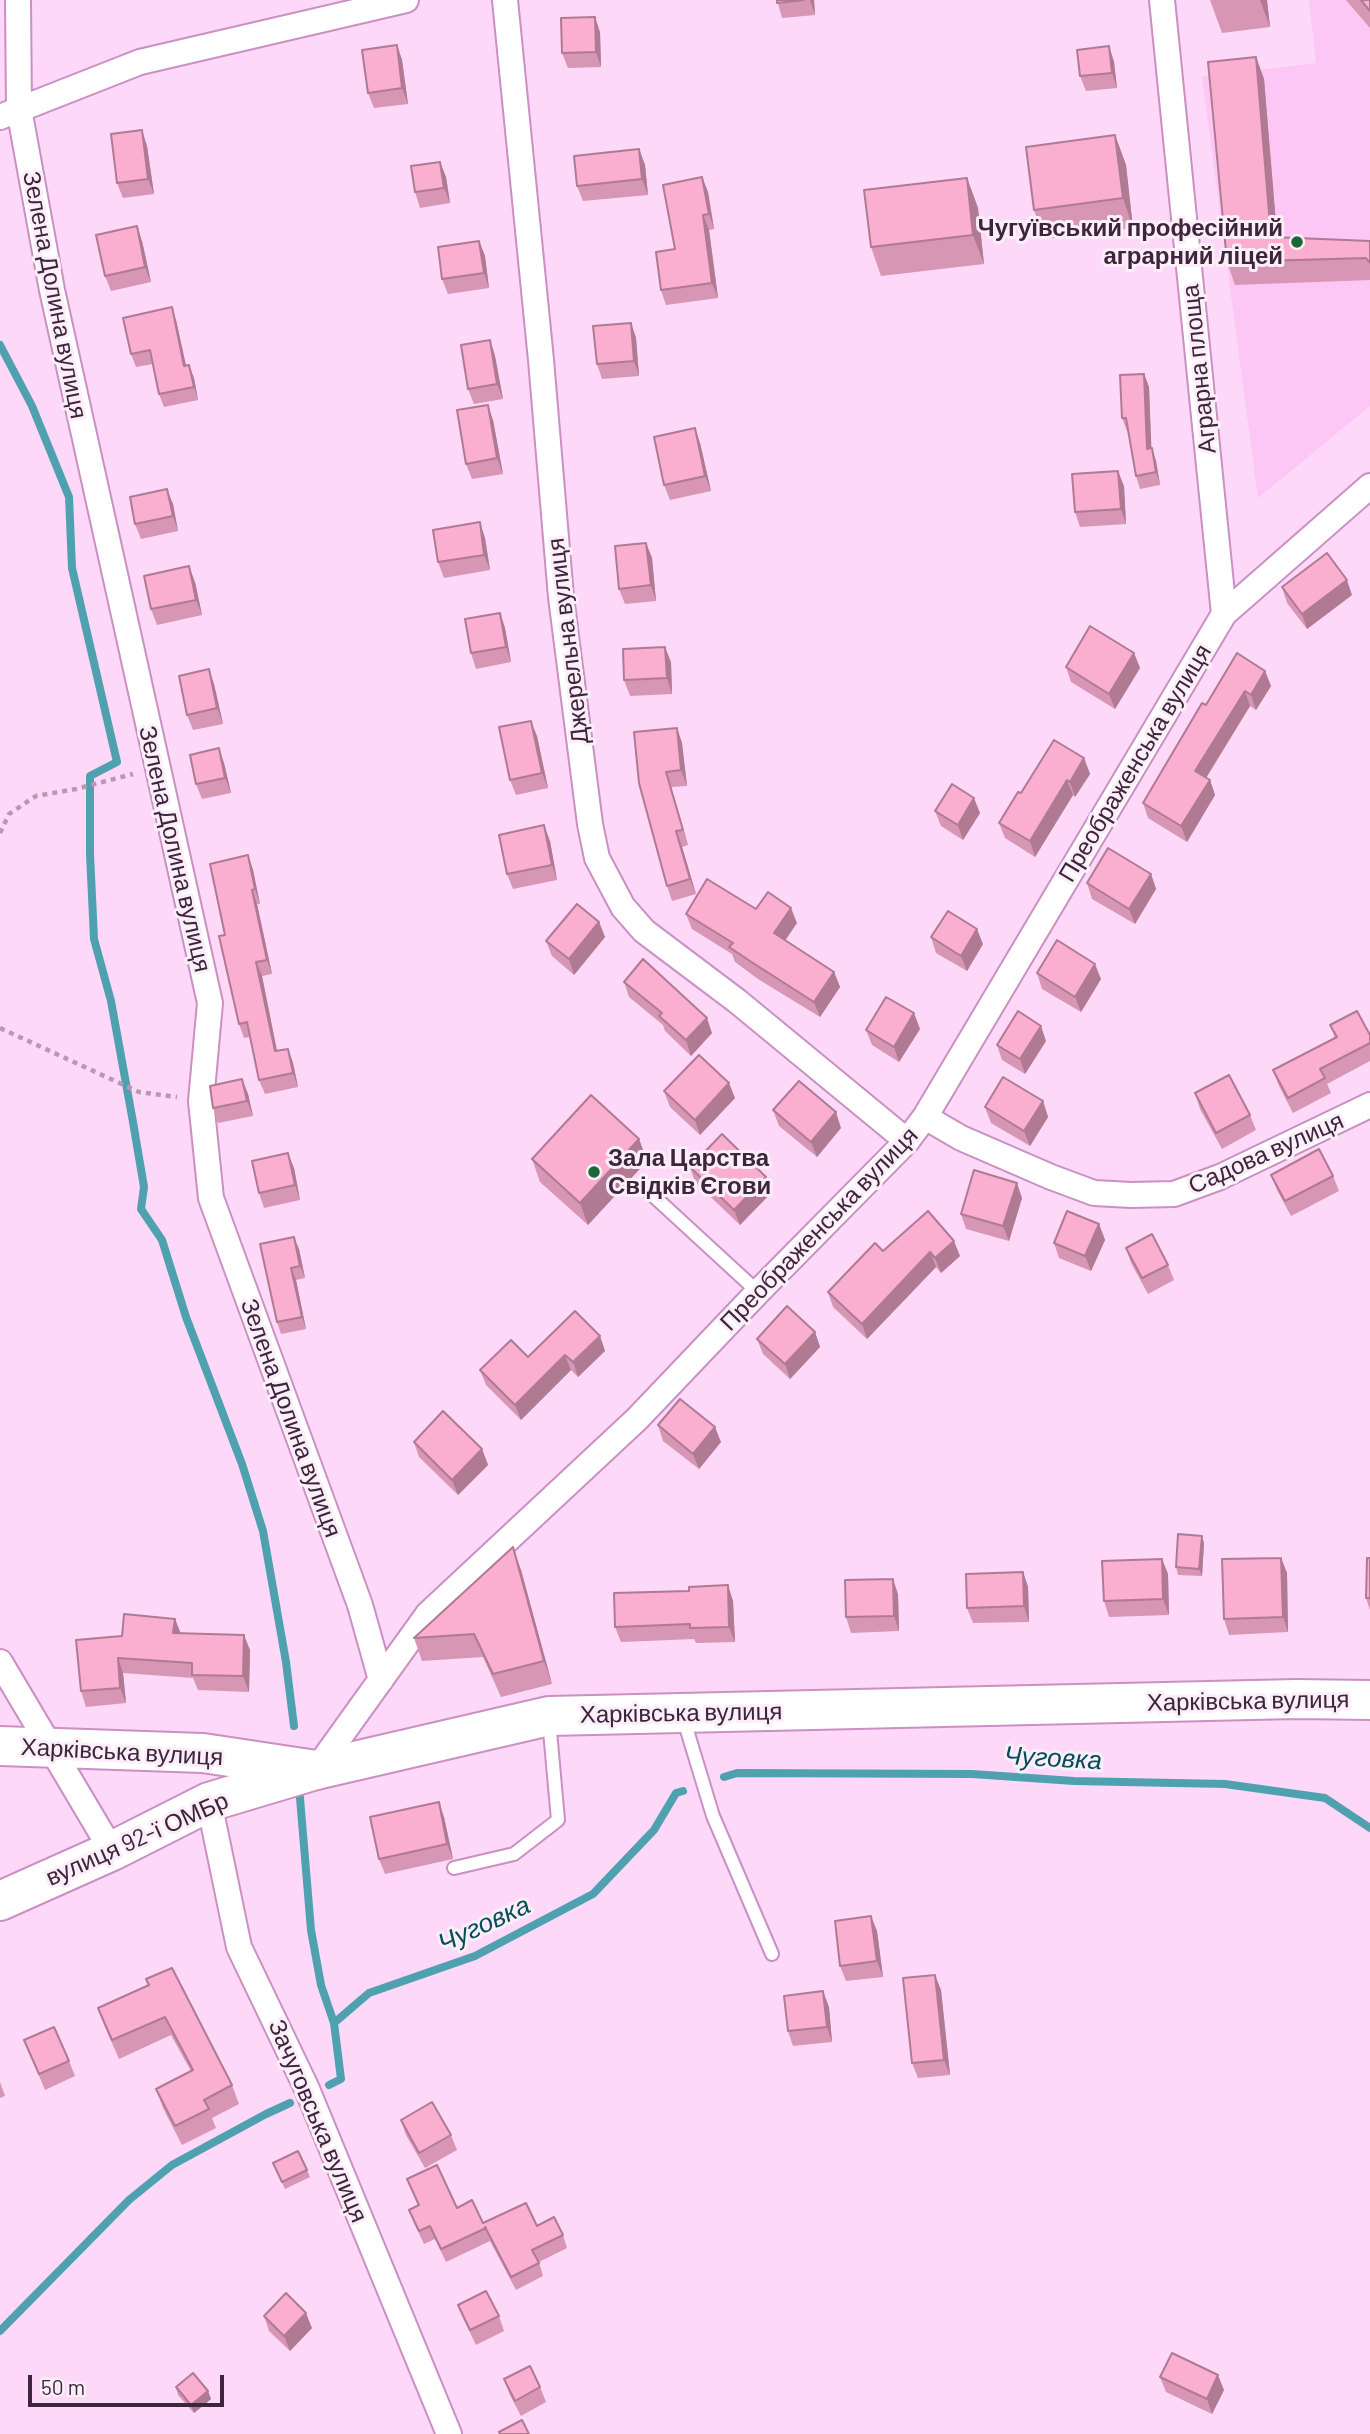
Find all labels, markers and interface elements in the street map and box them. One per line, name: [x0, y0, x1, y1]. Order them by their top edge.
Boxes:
street label: Зелена Долина вулиця: [17, 169, 93, 421]
place label: Чугуївський професійний аграрний ліцей: [978, 214, 1283, 270]
marker: Чугуївський професійний аграрний ліцей: [1289, 234, 1305, 250]
street label: Аграрна площа: [1176, 283, 1222, 455]
street label: Джерельна вулиця: [541, 536, 595, 746]
street label: Преображенська вулиця: [1053, 639, 1217, 887]
street label: Зелена Долина вулиця: [133, 723, 217, 975]
street label: Садова вулиця: [1184, 1106, 1348, 1200]
street label: Преображенська вулиця: [714, 1121, 924, 1337]
place label: Зала Царства Свідків Єгови: [608, 1144, 771, 1200]
marker: Зала Царства Свідків Єгови: [586, 1164, 602, 1180]
street label: Зелена Долина вулиця: [234, 1295, 348, 1541]
street label: Харківська вулиця: [1146, 1685, 1350, 1717]
street label: Харківська вулиця: [579, 1697, 783, 1729]
street label: Харківська вулиця: [20, 1732, 224, 1772]
water label: Чуговка: [1003, 1740, 1103, 1776]
street label: вулиця 92-ї ОМБр: [41, 1786, 233, 1892]
water label: Чуговка: [433, 1889, 535, 1959]
street label: Зачуговська вулиця: [262, 2015, 374, 2227]
scale bar: [32, 2360, 228, 2404]
text: 50 m: [41, 2374, 85, 2399]

